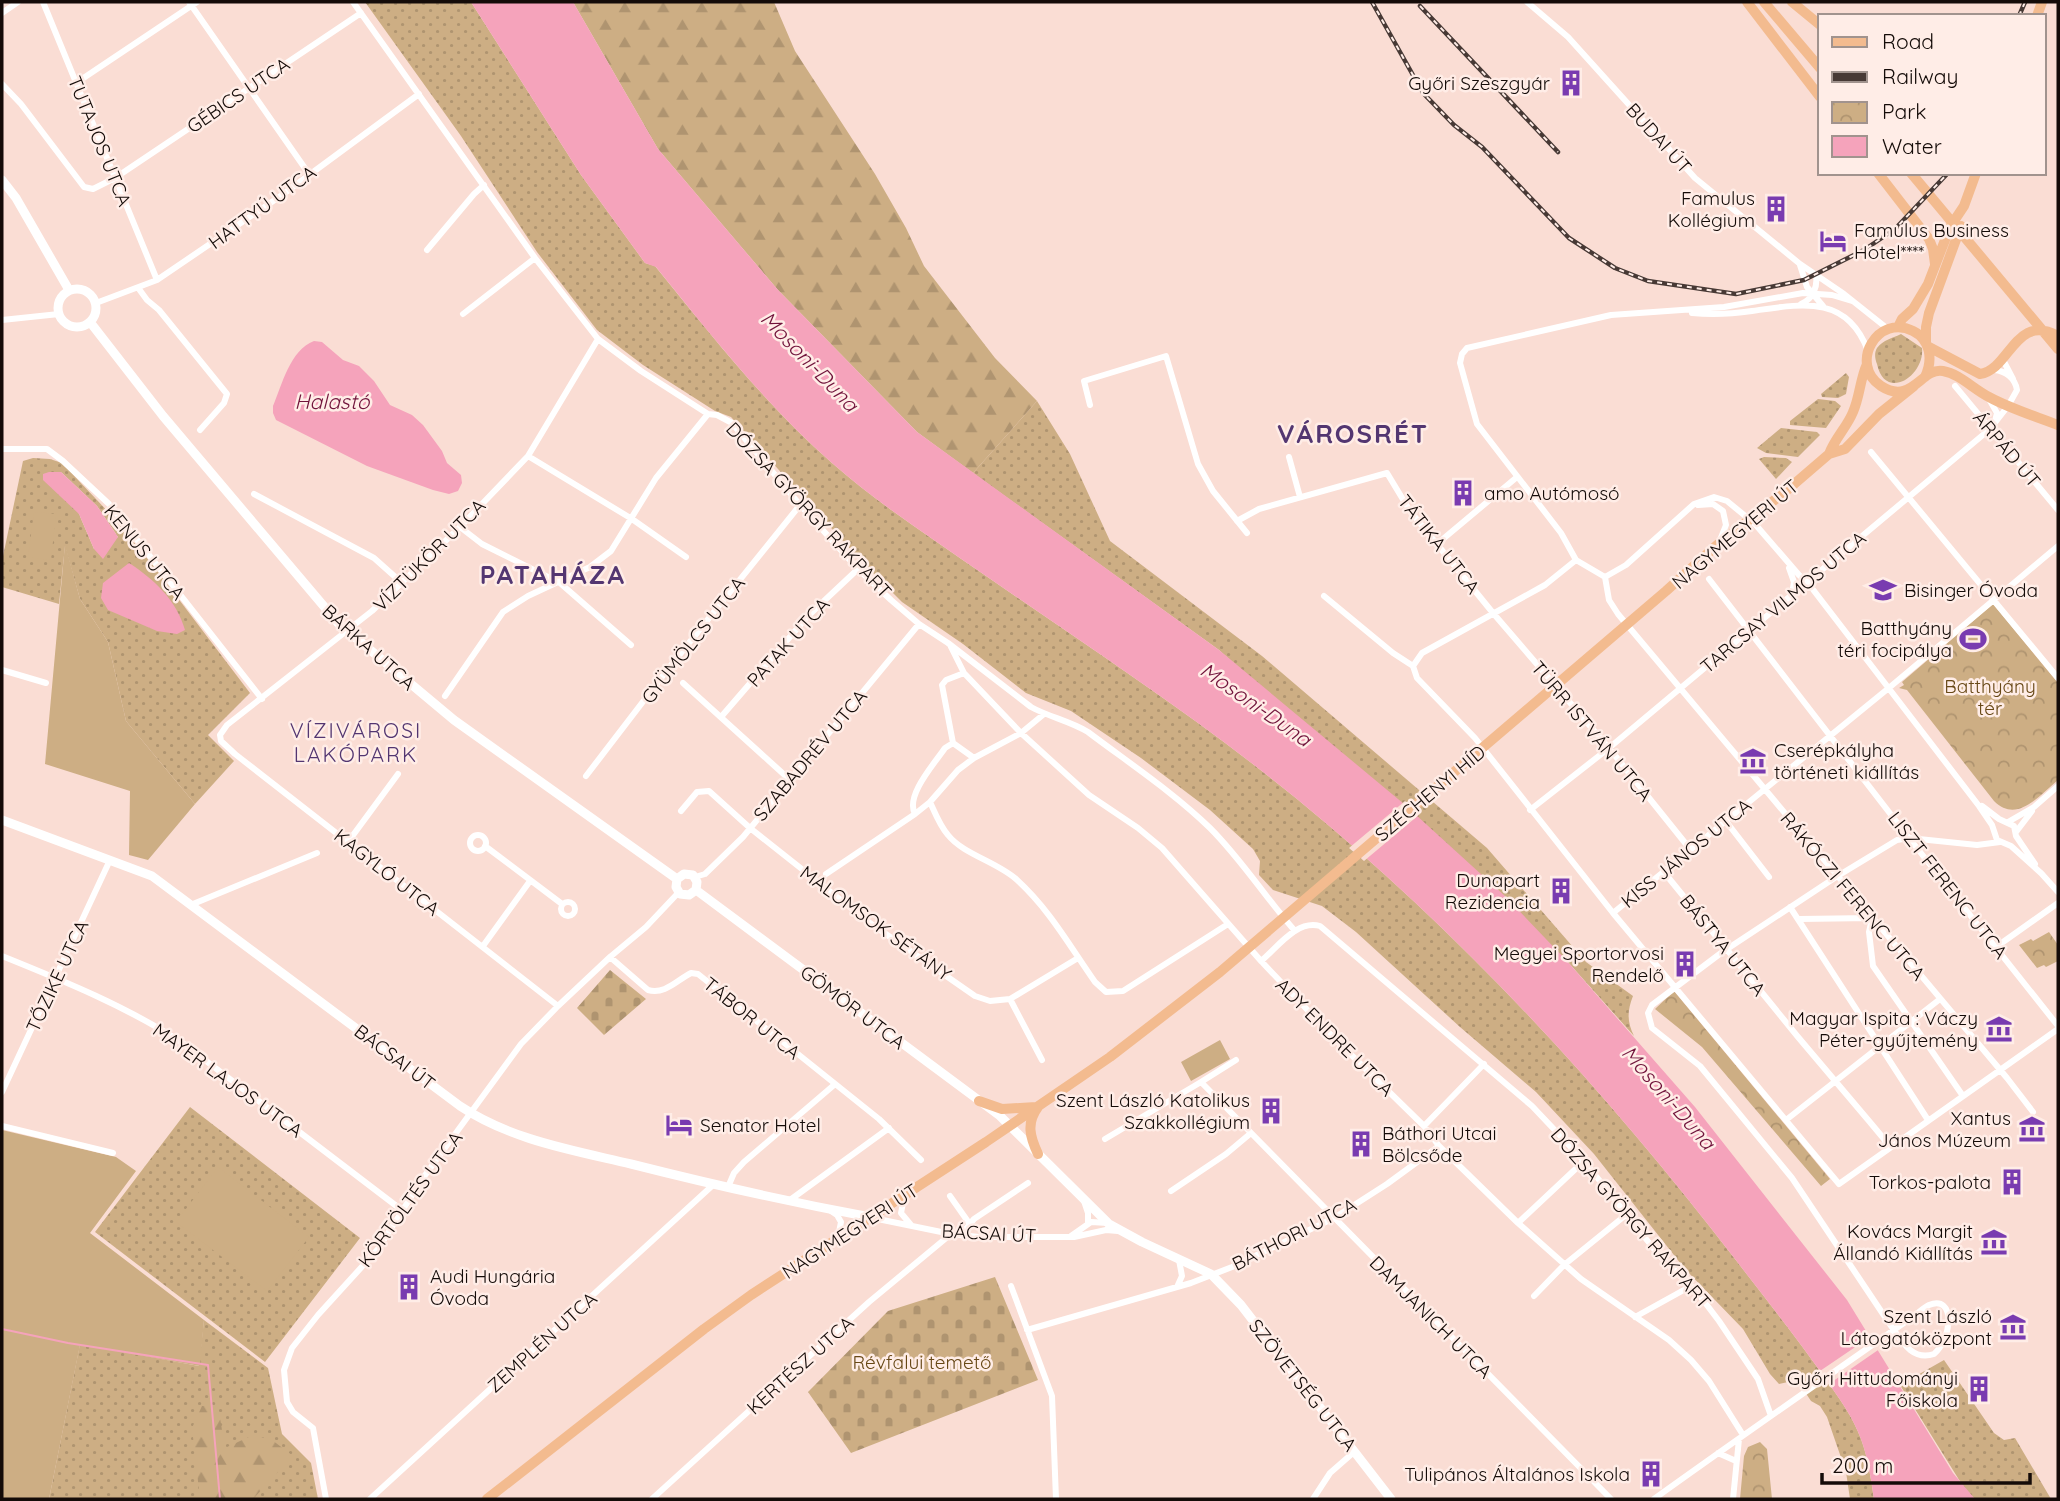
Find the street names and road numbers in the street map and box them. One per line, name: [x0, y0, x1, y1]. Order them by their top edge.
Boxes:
street label: GÉBICS UTCA: [182, 52, 294, 138]
street label: TUTAJOS UTCA: [63, 72, 137, 210]
street label: BUDAI ÚT: [1621, 98, 1697, 178]
street label: HATTYÚ UTCA: [203, 160, 321, 254]
street label: ÁRPÁD ÚT: [1968, 406, 2046, 492]
street label: DÓZSA GYÖRGY RAKPART: [721, 417, 897, 603]
street label: NAGYMEGYERI ÚT: [1667, 474, 1803, 594]
street label: TÁTIKA UTCA: [1393, 489, 1485, 599]
street label: VÍZTÜKÖR UTCA: [368, 494, 490, 616]
street label: KENUS UTCA: [99, 499, 191, 605]
street label: TARCSAY VILMOS UTCA: [1695, 526, 1871, 678]
street label: GYÜMÖLCS UTCA: [636, 572, 750, 708]
street label: PATAK UTCA: [742, 592, 834, 692]
street label: BÁRKA UTCA: [317, 599, 421, 695]
street label: TÜRR ISTVÁN UTCA: [1526, 656, 1658, 806]
street label: SZABADRÉV UTCA: [748, 684, 872, 826]
street label: SZÉCHENYI HÍD: [1370, 740, 1490, 846]
street label: KISS JÁNOS UTCA: [1616, 793, 1756, 913]
street label: RÁKÓCZI FERENC UTCA: [1775, 807, 1931, 985]
street label: LISZT FERENC UTCA: [1883, 807, 2013, 963]
street label: KAGYLÓ UTCA: [329, 823, 445, 921]
street label: MALOMSOK SÉTÁNY: [796, 860, 957, 986]
street label: BÁSTYA UTCA: [1675, 889, 1771, 1001]
street label: TŐZIKE UTCA: [21, 916, 93, 1036]
street label: GÖMÖR UTCA: [796, 960, 910, 1054]
street label: TÁBOR UTCA: [699, 972, 805, 1064]
street label: ADY ENDRE UTCA: [1271, 973, 1399, 1101]
street label: MAYER LAJOS UTCA: [148, 1018, 308, 1142]
street label: BÁCSAI ÚT: [350, 1019, 440, 1095]
street label: DÓZSA GYÖRGY RAKPART: [1546, 1122, 1716, 1314]
street label: KÖRTÖLTÉS UTCA: [353, 1126, 467, 1272]
street label: NAGYMEGYERI ÚT: [777, 1178, 923, 1284]
street label: BÁTHORI UTCA: [1228, 1192, 1360, 1276]
street label: BÁCSAI ÚT: [941, 1219, 1037, 1247]
street label: DAMJANICH UTCA: [1365, 1251, 1497, 1383]
street label: ZEMPLÉN UTCA: [482, 1286, 602, 1398]
street label: KERTÉSZ UTCA: [742, 1311, 858, 1419]
street label: SZÖVETSÉG UTCA: [1244, 1314, 1362, 1456]

